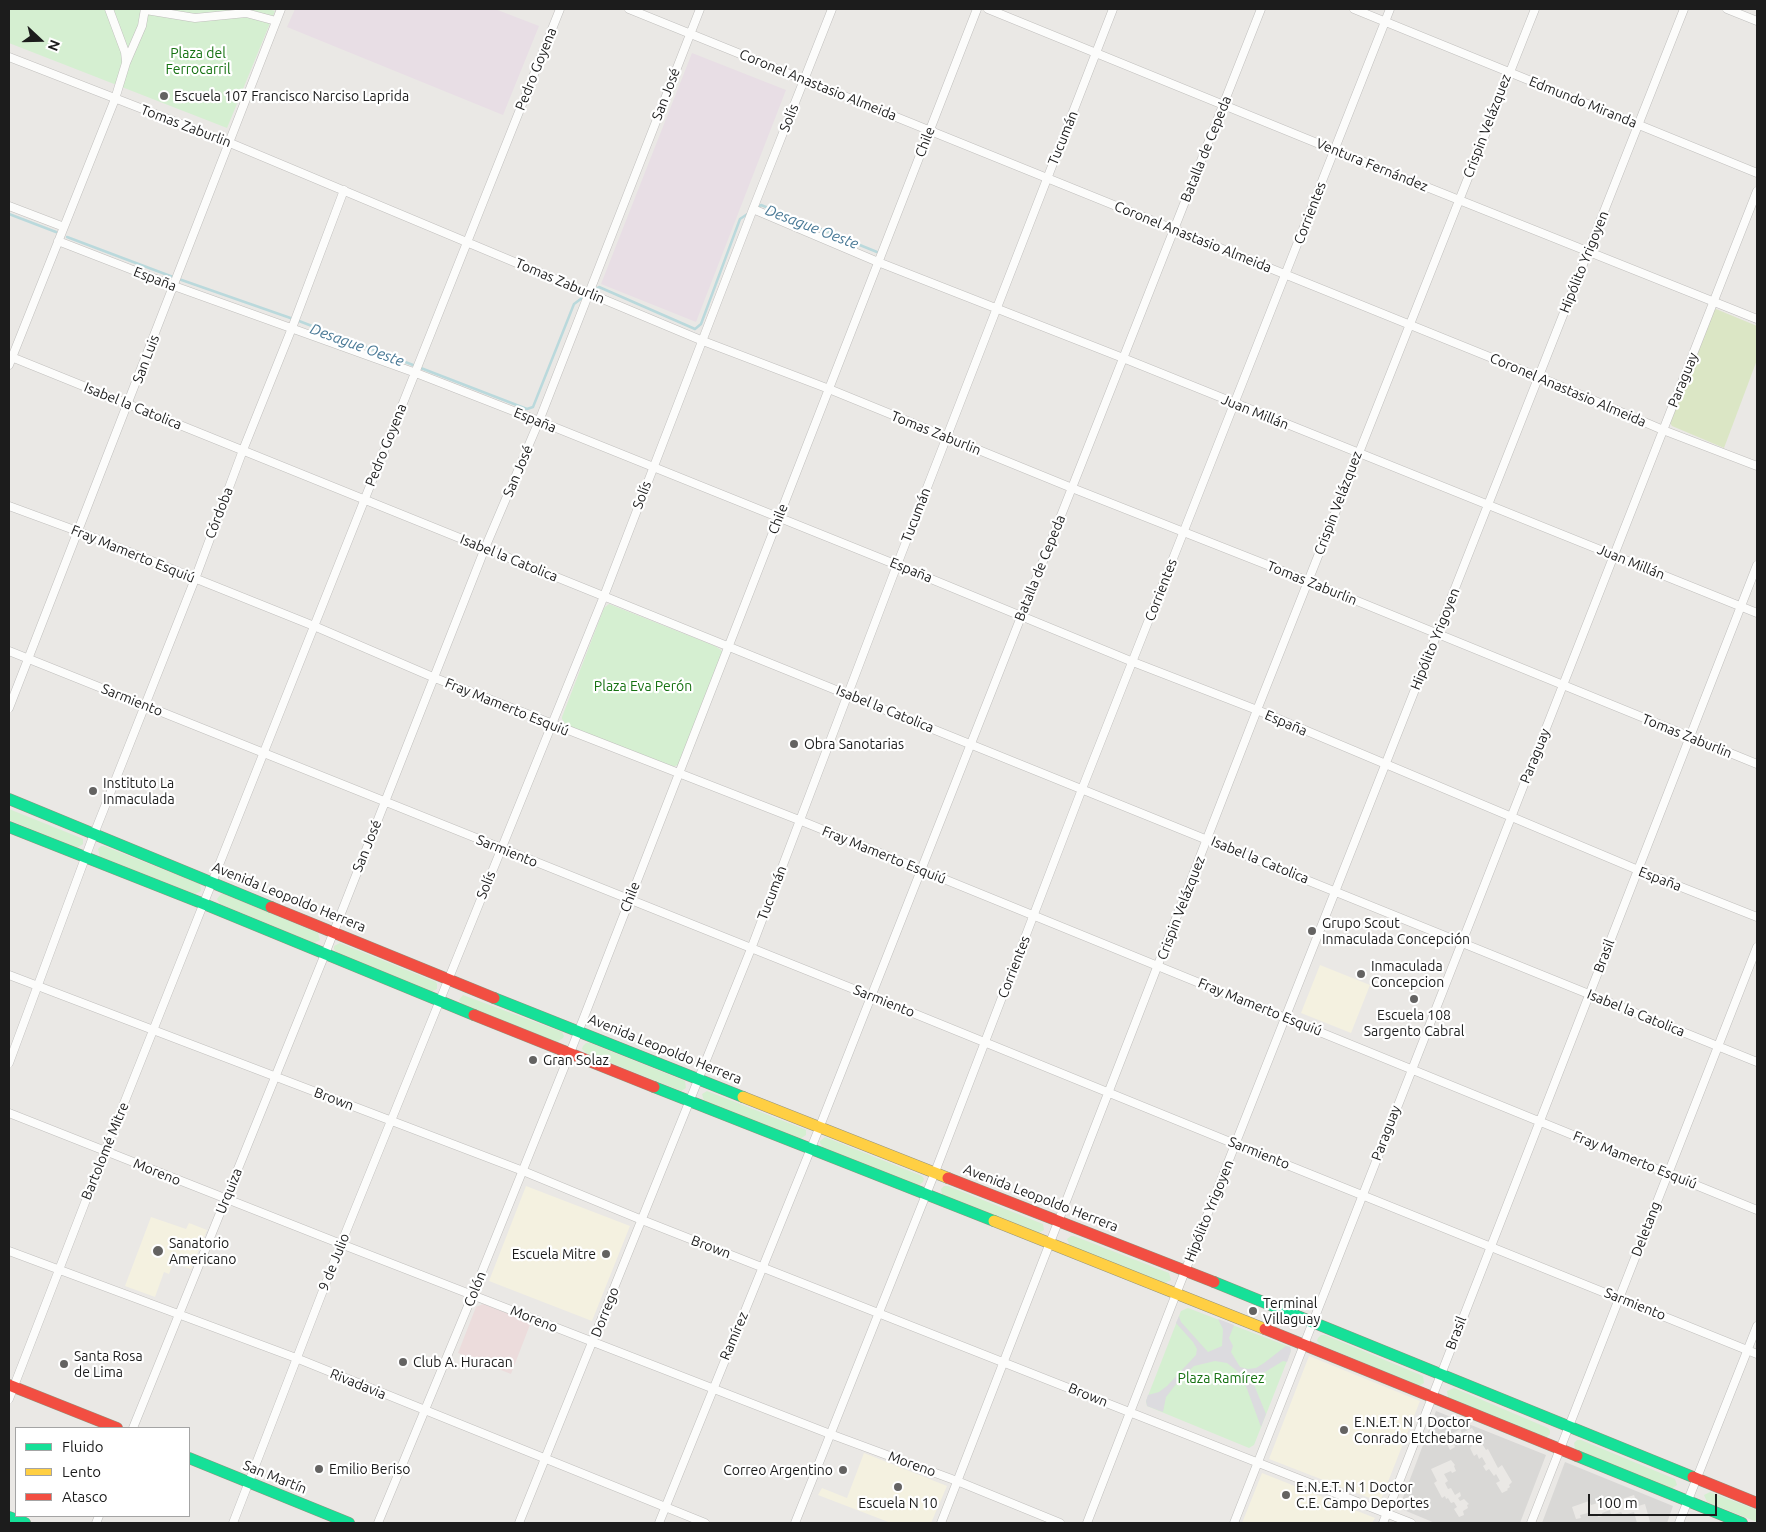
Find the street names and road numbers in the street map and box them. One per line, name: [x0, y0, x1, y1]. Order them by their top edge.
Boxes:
street label: Pedro Goyena: [512, 25, 560, 113]
street label: Coronel Anastasio Almeida: [737, 46, 899, 124]
street label: San José: [648, 65, 684, 123]
street label: Crispin Velázquez: [1459, 72, 1515, 180]
street label: Edmundo Miranda: [1527, 73, 1639, 131]
street label: Batalla de Cepeda: [1177, 93, 1235, 205]
street label: Tomas Zaburlin: [138, 101, 234, 151]
street label: Solís: [776, 102, 802, 134]
street label: Tucumán: [1045, 108, 1081, 168]
street label: Chile: [912, 124, 938, 160]
street label: Ventura Fernández: [1314, 135, 1430, 195]
street label: Corrientes: [1290, 179, 1330, 247]
street label: Coronel Anastasio Almeida: [1112, 198, 1274, 276]
street label: Hipólito Yrigoyen: [1556, 209, 1612, 315]
street label: Tomas Zaburlin: [513, 255, 607, 307]
street label: España: [131, 263, 179, 295]
street label: San Luis: [129, 332, 163, 386]
street label: Coronel Anastasio Almeida: [1487, 349, 1649, 431]
street label: Paraguay: [1664, 350, 1702, 410]
street label: Isabel la Catolica: [82, 379, 184, 433]
street label: Juan Millán: [1219, 391, 1291, 433]
street label: Pedro Goyena: [362, 401, 410, 489]
street label: España: [511, 404, 559, 436]
street label: Tomas Zaburlin: [889, 407, 983, 459]
street label: San José: [500, 443, 536, 499]
street label: Crispin Velázquez: [1310, 449, 1366, 557]
street label: Solís: [629, 479, 655, 511]
street label: Córdoba: [202, 485, 236, 541]
street label: Tucumán: [898, 485, 934, 545]
street label: Chile: [765, 501, 791, 537]
street label: Batalla de Cepeda: [1011, 512, 1069, 624]
street label: Fray Mamerto Esquiú: [68, 521, 198, 587]
street label: Isabel la Catolica: [458, 531, 560, 585]
street label: Juan Millán: [1595, 541, 1667, 583]
street label: España: [887, 554, 935, 586]
street label: Corrientes: [1141, 556, 1181, 624]
street label: Tomas Zaburlin: [1265, 557, 1359, 609]
street label: Hipólito Yrigoyen: [1407, 586, 1463, 692]
street label: Fray Mamerto Esquiú: [442, 674, 572, 740]
street label: Sarmiento: [99, 680, 165, 720]
street label: Isabel la Catolica: [834, 682, 936, 736]
street label: España: [1262, 707, 1310, 739]
street label: Tomas Zaburlin: [1640, 710, 1734, 762]
street label: Paraguay: [1516, 726, 1554, 786]
street label: San José: [349, 818, 385, 874]
street label: Fray Mamerto Esquiú: [819, 822, 949, 888]
street label: Sarmiento: [474, 831, 540, 871]
street label: Isabel la Catolica: [1209, 833, 1311, 887]
street label: Crispin Velázquez: [1153, 854, 1209, 962]
street label: Avenida Leopoldo Herrera: [210, 858, 368, 936]
street label: Tucumán: [754, 863, 790, 923]
street label: España: [1636, 863, 1684, 895]
street label: Solís: [473, 869, 499, 901]
street label: Chile: [617, 879, 643, 915]
street label: Corrientes: [994, 933, 1034, 1001]
street label: Brasil: [1590, 937, 1618, 975]
street label: Fray Mamerto Esquiú: [1195, 974, 1325, 1040]
street label: Sarmiento: [851, 981, 917, 1021]
street label: Isabel la Catolica: [1585, 986, 1687, 1040]
street label: Avenida Leopoldo Herrera: [586, 1010, 744, 1088]
street label: Brown: [312, 1084, 356, 1114]
street label: Bartolomé Mitre: [78, 1100, 132, 1202]
street label: Paraguay: [1368, 1103, 1404, 1163]
street label: Fray Mamerto Esquiú: [1570, 1127, 1700, 1193]
street label: Sarmiento: [1226, 1133, 1292, 1173]
street label: Moreno: [131, 1155, 183, 1189]
street label: Hipólito Yrigoyen: [1181, 1158, 1237, 1264]
street label: Avenida Leopoldo Herrera: [961, 1161, 1121, 1235]
street label: Urquiza: [212, 1166, 246, 1216]
street label: Deletang: [1628, 1199, 1664, 1259]
street label: 9 de Julio: [315, 1231, 353, 1293]
street label: Brown: [689, 1232, 733, 1262]
street label: Colón: [460, 1269, 490, 1309]
street label: Dorrego: [587, 1284, 623, 1340]
street label: Sarmiento: [1602, 1284, 1668, 1324]
street label: Moreno: [508, 1302, 560, 1336]
street label: Ramírez: [716, 1309, 752, 1363]
street label: Brasil: [1442, 1314, 1470, 1352]
street label: Rivadavia: [328, 1365, 388, 1403]
street label: Brown: [1066, 1379, 1110, 1411]
street label: Moreno: [886, 1448, 938, 1480]
street label: San Martín: [241, 1457, 309, 1497]

